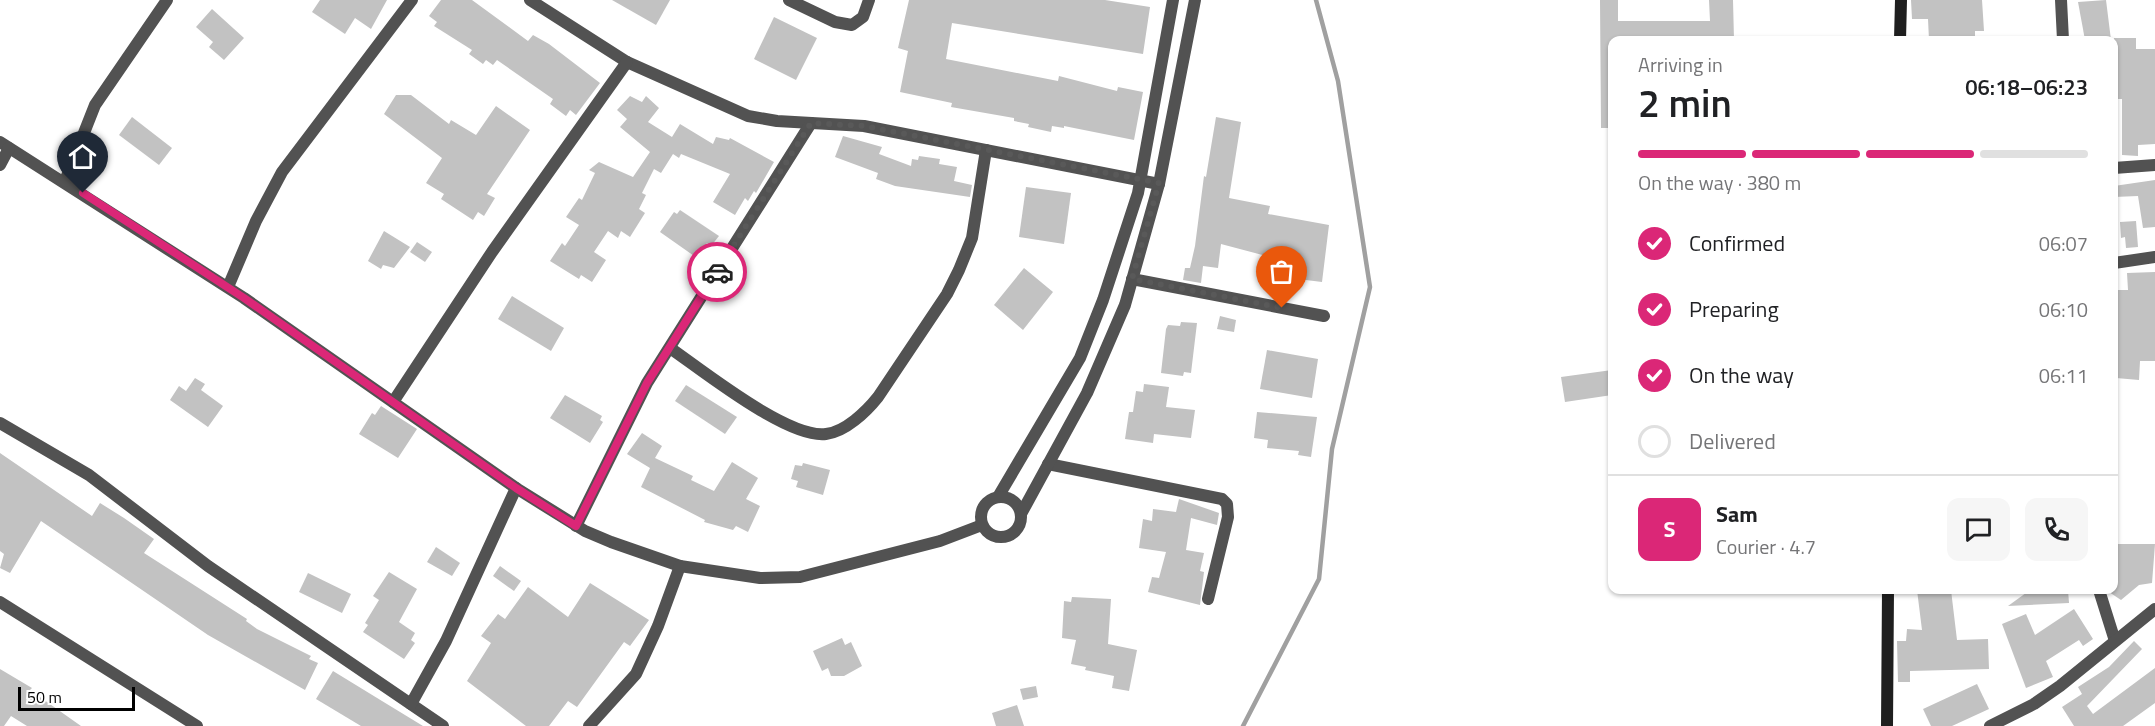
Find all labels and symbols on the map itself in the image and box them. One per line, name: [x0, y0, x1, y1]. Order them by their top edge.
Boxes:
pin: [57, 131, 108, 193]
courier: [687, 242, 747, 302]
pin: [1256, 246, 1307, 308]
scale bar: [18, 684, 135, 712]

